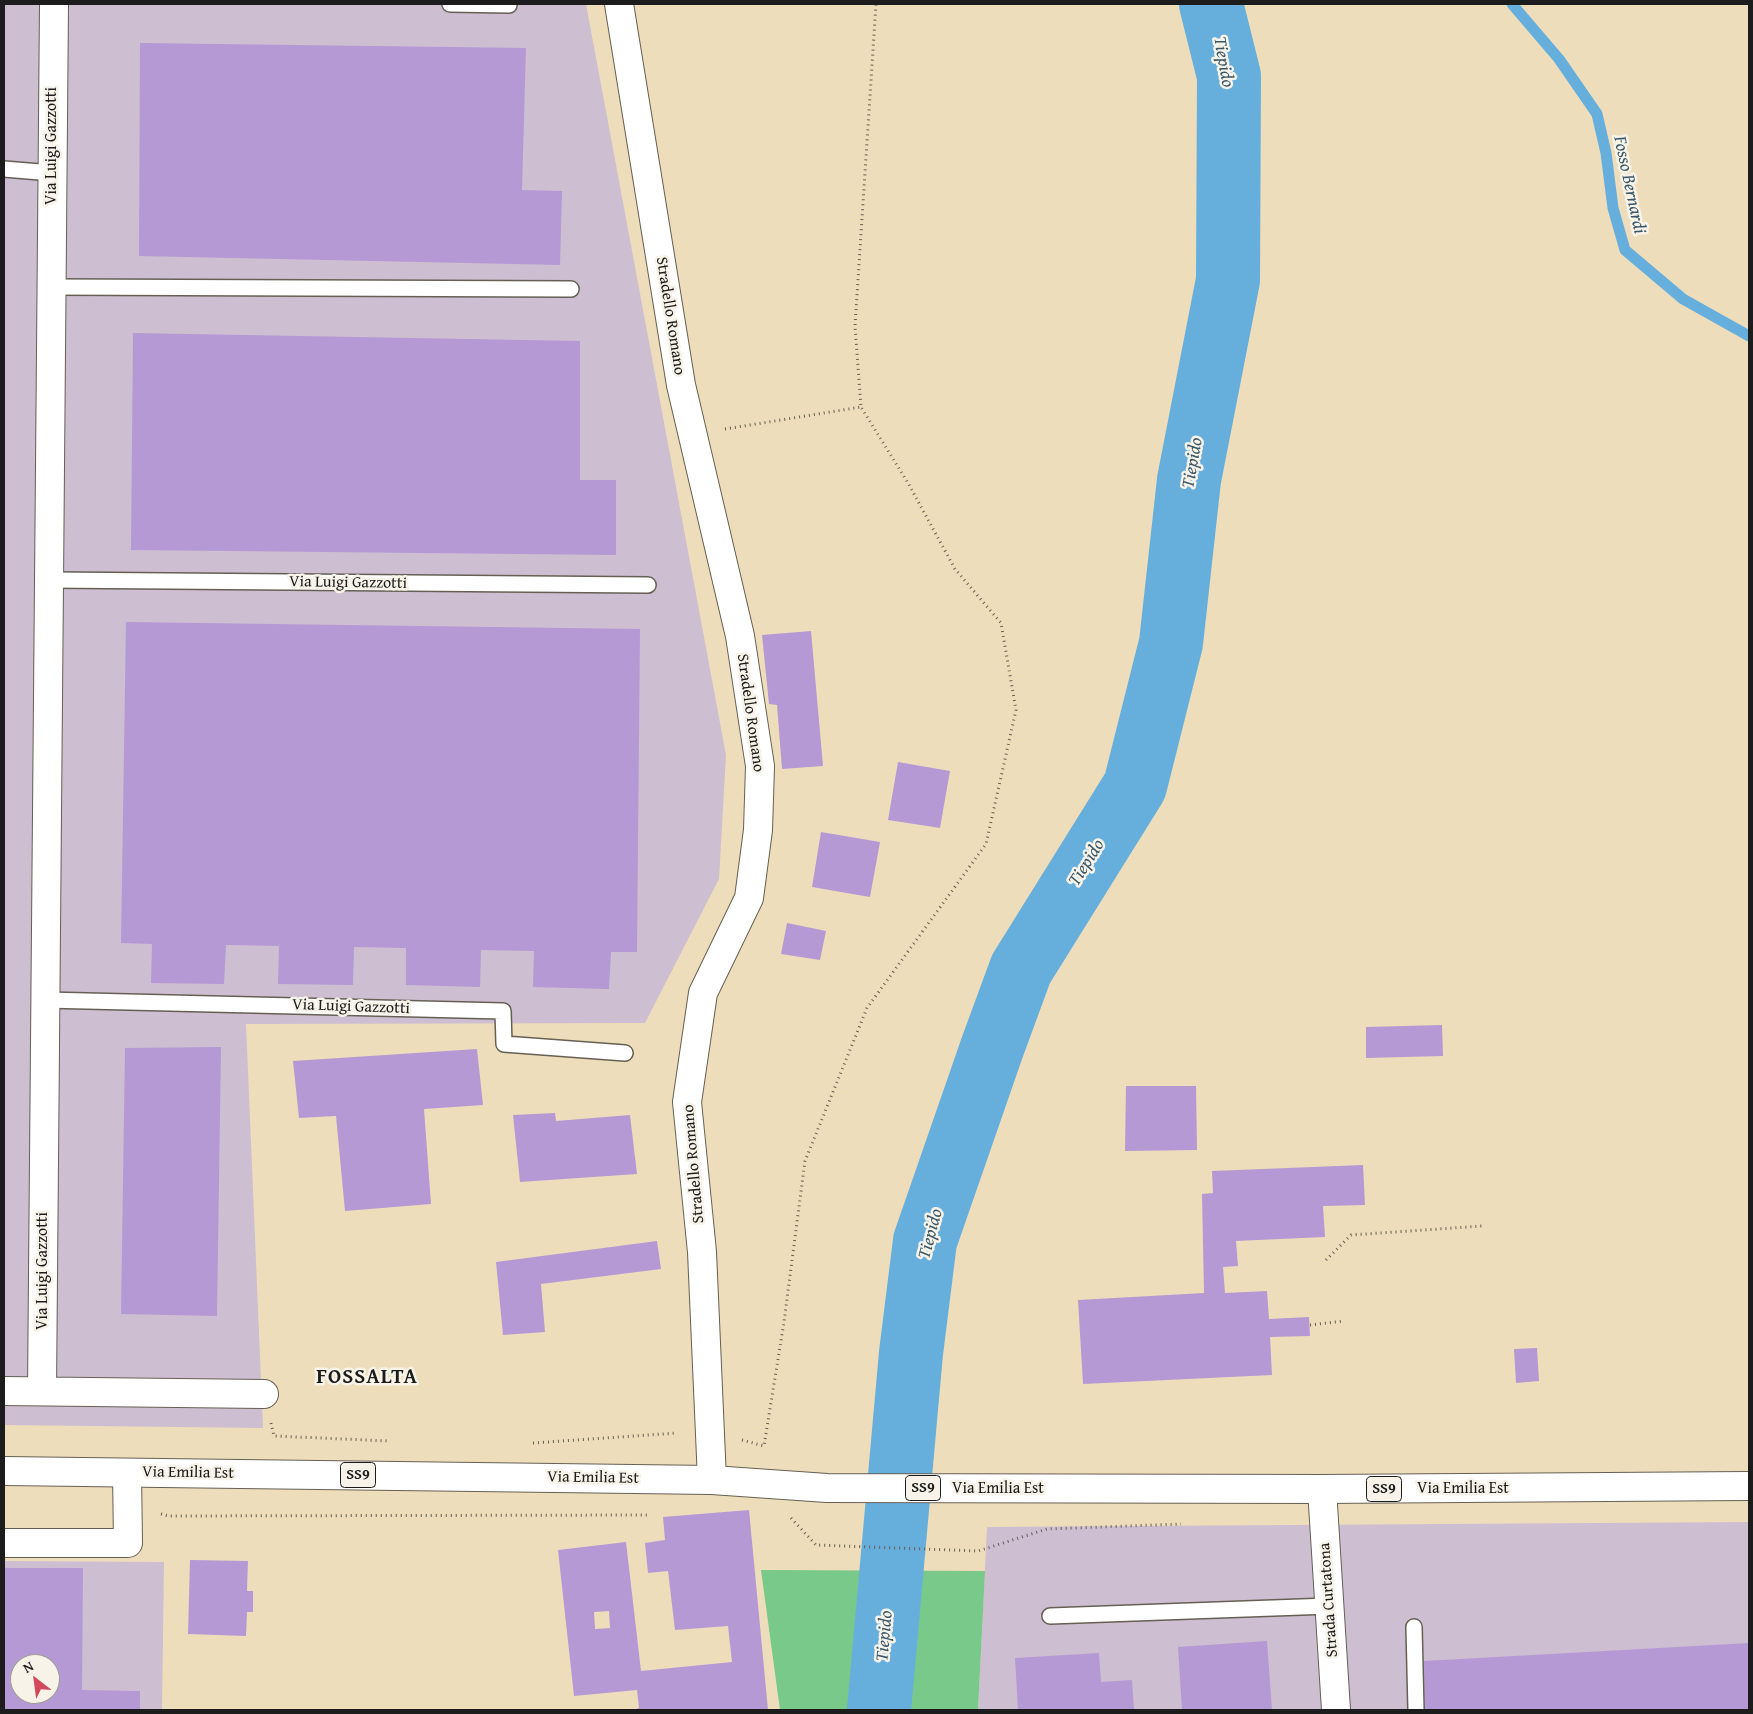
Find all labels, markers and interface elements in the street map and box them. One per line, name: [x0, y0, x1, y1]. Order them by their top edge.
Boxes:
water label: Tiepido: [1208, 35, 1238, 89]
street label: Via Luigi Gazzotti: [42, 87, 62, 205]
water label: Fosso Bernardi: [1608, 134, 1650, 236]
street label: Stradello Romano: [651, 256, 689, 376]
water label: Tiepido: [1178, 436, 1208, 490]
street label: Via Luigi Gazzotti: [289, 572, 407, 594]
street label: Stradello Romano: [732, 653, 768, 773]
water label: Tiepido: [1064, 836, 1110, 890]
street label: Via Luigi Gazzotti: [292, 995, 410, 1019]
street label: Stradello Romano: [679, 1104, 709, 1224]
water label: Tiepido: [914, 1207, 948, 1261]
street label: Via Luigi Gazzotti: [33, 1212, 53, 1330]
district label: FOSSALTA: [315, 1365, 419, 1391]
road number: SS9: [340, 1462, 376, 1488]
street label: Via Emilia Est: [142, 1463, 234, 1483]
street label: Via Emilia Est: [547, 1468, 639, 1488]
road number: SS9: [906, 1476, 940, 1500]
road number: SS9: [1366, 1476, 1402, 1502]
street label: Via Emilia Est: [952, 1479, 1044, 1499]
street label: Via Emilia Est: [1417, 1479, 1509, 1499]
street label: Strada Curtatona: [1315, 1542, 1343, 1658]
water label: Tiepido: [872, 1610, 898, 1662]
north arrow: [10, 1654, 60, 1704]
text: N: [19, 1656, 37, 1678]

